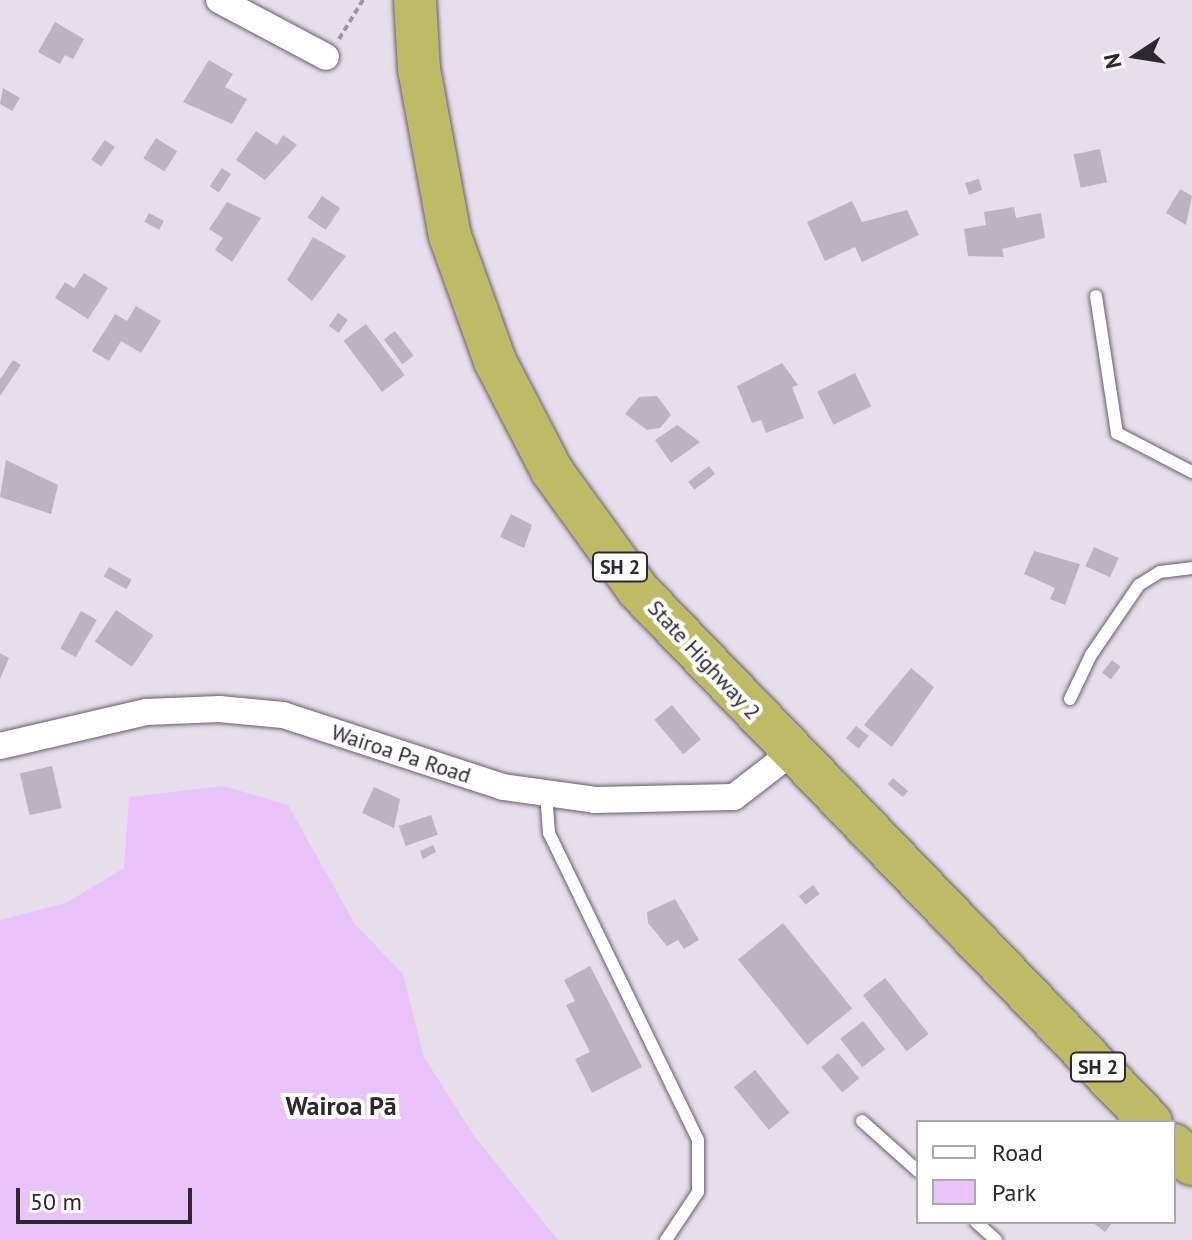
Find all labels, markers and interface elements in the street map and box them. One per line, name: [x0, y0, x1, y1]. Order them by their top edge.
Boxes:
north arrow: [1096, 16, 1176, 96]
text: N: [1097, 51, 1128, 71]
road number: SH 2: [590, 551, 650, 583]
street label: State Highway 2: [642, 595, 766, 725]
street label: Wairoa Pa Road: [328, 719, 474, 789]
road number: SH 2: [1068, 1051, 1128, 1083]
district label: Wairoa Pā: [285, 1090, 397, 1122]
legend: [916, 1120, 1176, 1224]
text: Road: [992, 1137, 1043, 1168]
scale bar: [20, 1172, 196, 1222]
text: Park: [992, 1177, 1036, 1208]
text: 50 m: [30, 1186, 82, 1217]

